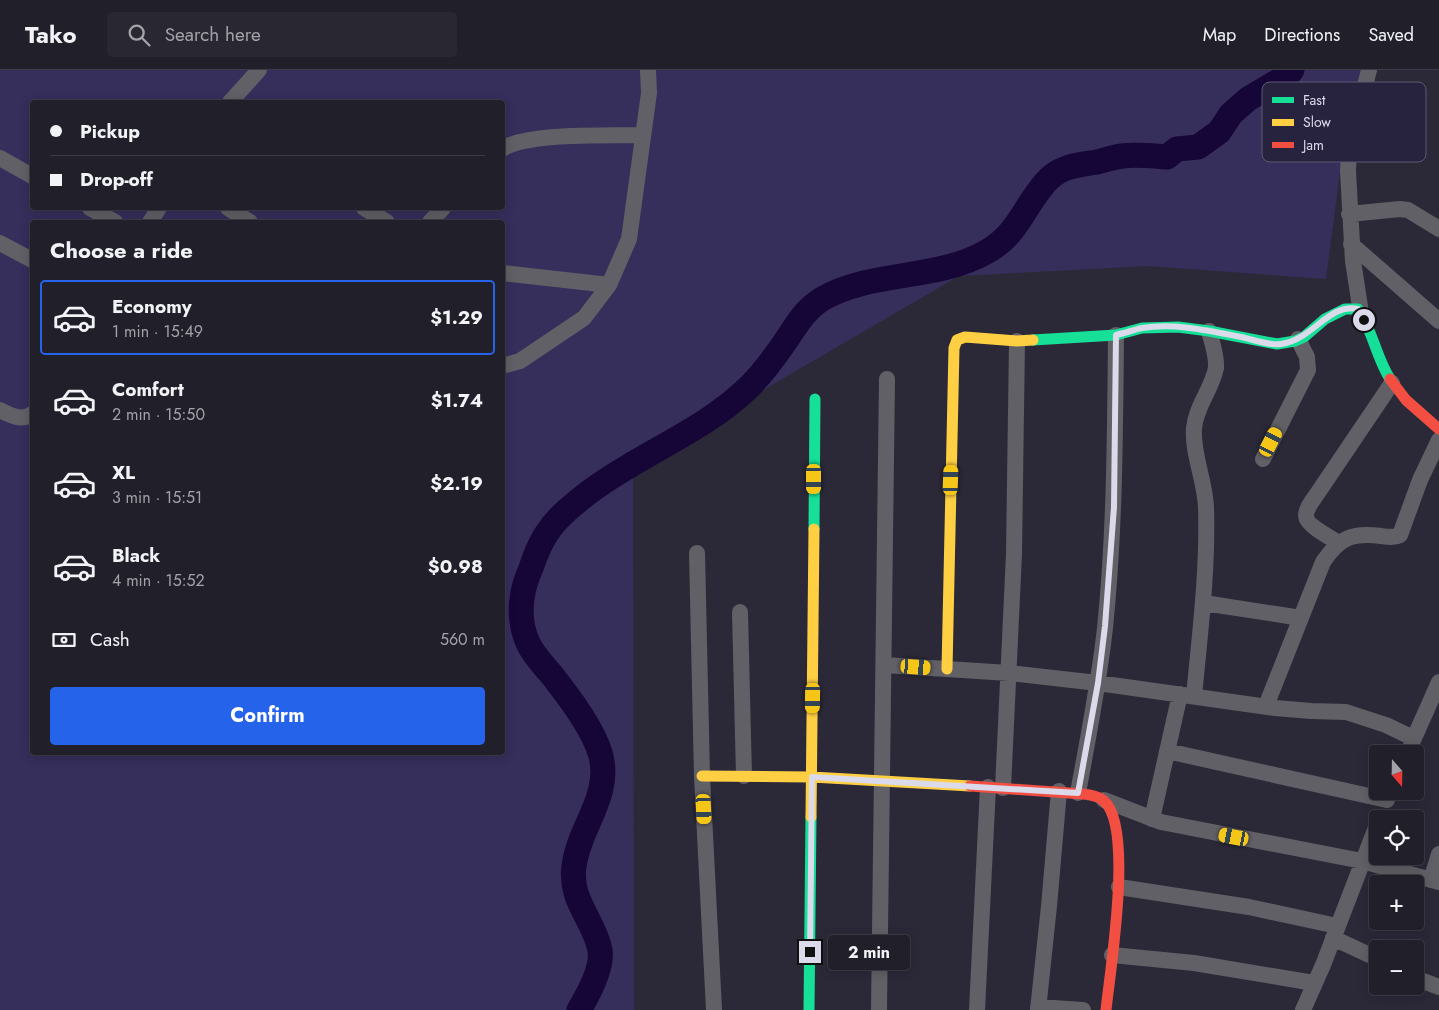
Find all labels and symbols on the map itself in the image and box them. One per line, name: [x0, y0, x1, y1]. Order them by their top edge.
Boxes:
legend: [1262, 82, 1426, 162]
text: Fast: [1303, 90, 1326, 110]
text: Slow: [1303, 112, 1331, 132]
text: Jam: [1301, 135, 1324, 155]
route start: [1353, 309, 1375, 331]
car: [1257, 425, 1284, 459]
car: [806, 464, 821, 494]
car: [942, 465, 959, 495]
car: [900, 658, 931, 676]
car: [805, 683, 820, 713]
north arrow: [1369, 745, 1424, 800]
car: [695, 794, 712, 824]
car: [1217, 827, 1250, 847]
callout: 2 min: [828, 934, 910, 970]
route end: [799, 941, 821, 963]

